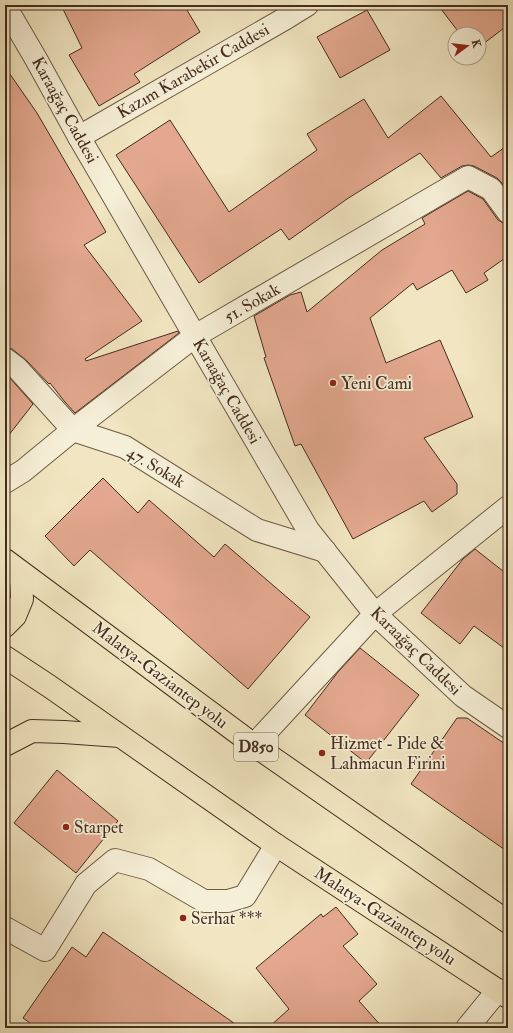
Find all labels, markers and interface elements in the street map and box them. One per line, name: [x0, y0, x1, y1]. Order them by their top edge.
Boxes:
street label: Kazım Karabekir Caddesi: [113, 19, 273, 123]
north arrow: [447, 26, 487, 66]
text: K: [469, 38, 484, 50]
street label: Karaağaç Caddesi: [27, 53, 103, 167]
street label: 51. Sokak: [220, 279, 284, 327]
street label: Karaağaç Caddesi: [188, 334, 266, 448]
place label: Yeni Cami: [341, 373, 413, 394]
marker: Yeni Cami: [328, 378, 338, 388]
street label: 47. Sokak: [123, 442, 189, 492]
street label: Karaağaç Caddesi: [366, 602, 466, 700]
street label: Malatya-Gaziantep yolu: [87, 617, 232, 734]
road number: D850: [234, 733, 278, 761]
place label: Hizmet - Pide & Lahmacun Firini: [330, 733, 446, 774]
marker: Hizmet - Pide & Lahmacun Firini: [317, 748, 327, 758]
place label: Starpet: [74, 817, 124, 839]
marker: Starpet: [61, 822, 71, 832]
street label: Malatya-Gaziantep yolu: [310, 862, 460, 971]
place label: Serhat ***: [191, 908, 263, 929]
marker: Serhat ***: [178, 913, 188, 923]

